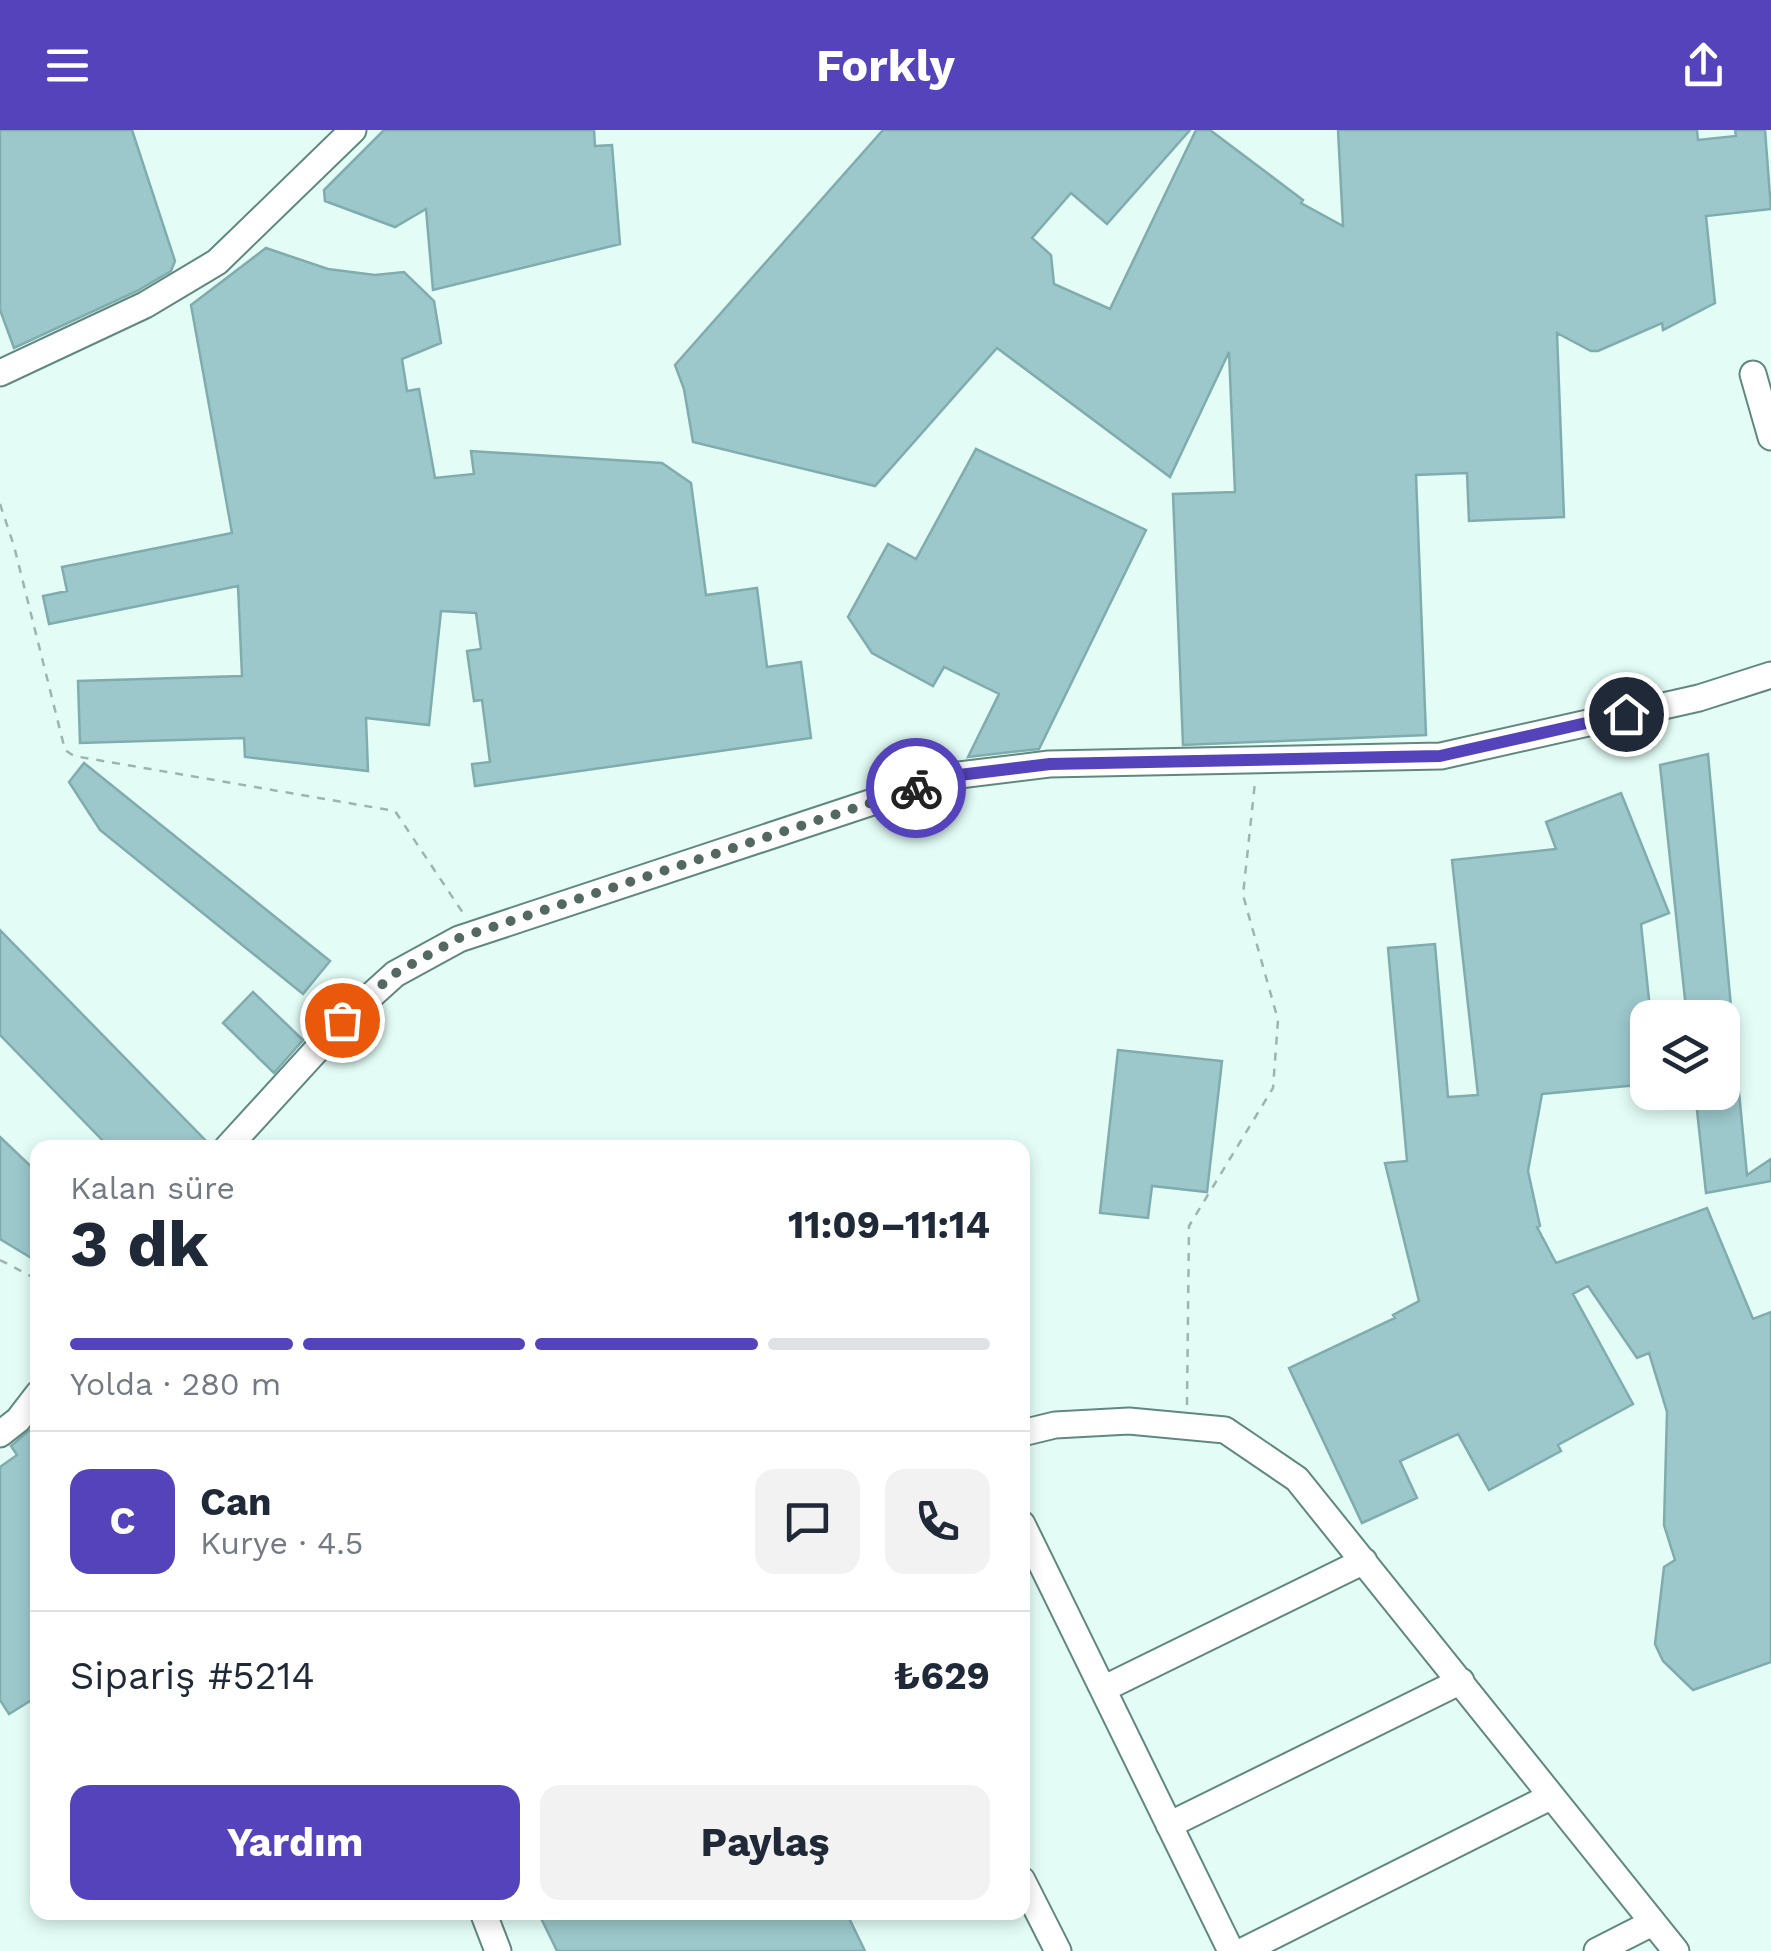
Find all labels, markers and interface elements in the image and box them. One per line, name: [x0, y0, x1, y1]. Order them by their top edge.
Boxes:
icon: menu: [40, 38, 95, 93]
icon: share: [1676, 38, 1731, 93]
text: Forkly: [816, 39, 955, 92]
pin: [1584, 672, 1669, 757]
icon: home: [1599, 687, 1654, 742]
courier: [866, 738, 966, 838]
icon: bike: [889, 761, 944, 816]
pin: [300, 978, 385, 1063]
icon: bag: [315, 993, 370, 1048]
map controls: [1630, 1000, 1740, 1110]
button: layers: [1630, 1000, 1740, 1110]
text: Kalan süre: [70, 1169, 235, 1207]
text: 11:09–11:14: [788, 1203, 990, 1247]
text: 3 dk: [70, 1206, 208, 1282]
text: Yolda · 280 m: [70, 1365, 281, 1403]
button: chat: [755, 1469, 860, 1574]
button: phone: [885, 1469, 990, 1574]
text: Can: [200, 1480, 271, 1524]
text: C: [110, 1499, 135, 1543]
text: Kurye · 4.5: [200, 1524, 363, 1562]
text: Sipariş #5214: [70, 1654, 315, 1698]
text: ₺629: [894, 1654, 990, 1698]
button: Yardım: [70, 1785, 520, 1900]
button: Paylaş: [540, 1785, 990, 1900]

